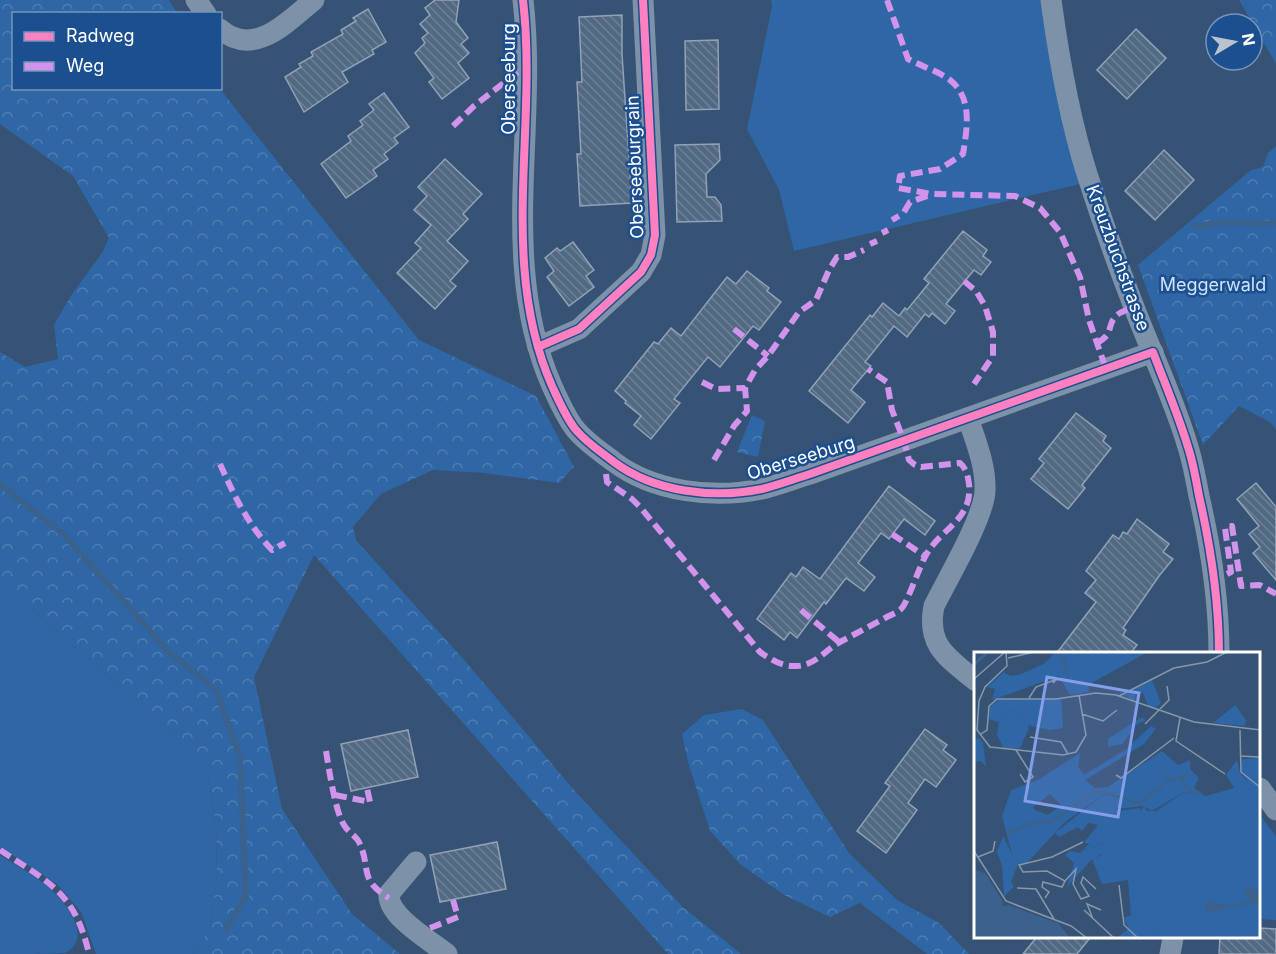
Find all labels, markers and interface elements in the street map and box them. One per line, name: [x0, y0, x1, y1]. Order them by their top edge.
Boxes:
legend: [12, 12, 222, 90]
north arrow: [1204, 12, 1264, 72]
street label: Oberseeburg: [498, 23, 519, 135]
text: Radweg: [66, 25, 135, 46]
text: N: [1238, 32, 1260, 47]
text: Weg: [66, 55, 104, 76]
street label: Oberseeburgrain: [622, 95, 647, 239]
street label: Kreuzbuchstrasse: [1082, 182, 1155, 334]
park label: Meggerwald: [1160, 274, 1266, 295]
street label: Oberseeburg: [744, 431, 857, 484]
inset map: [974, 652, 1261, 939]

